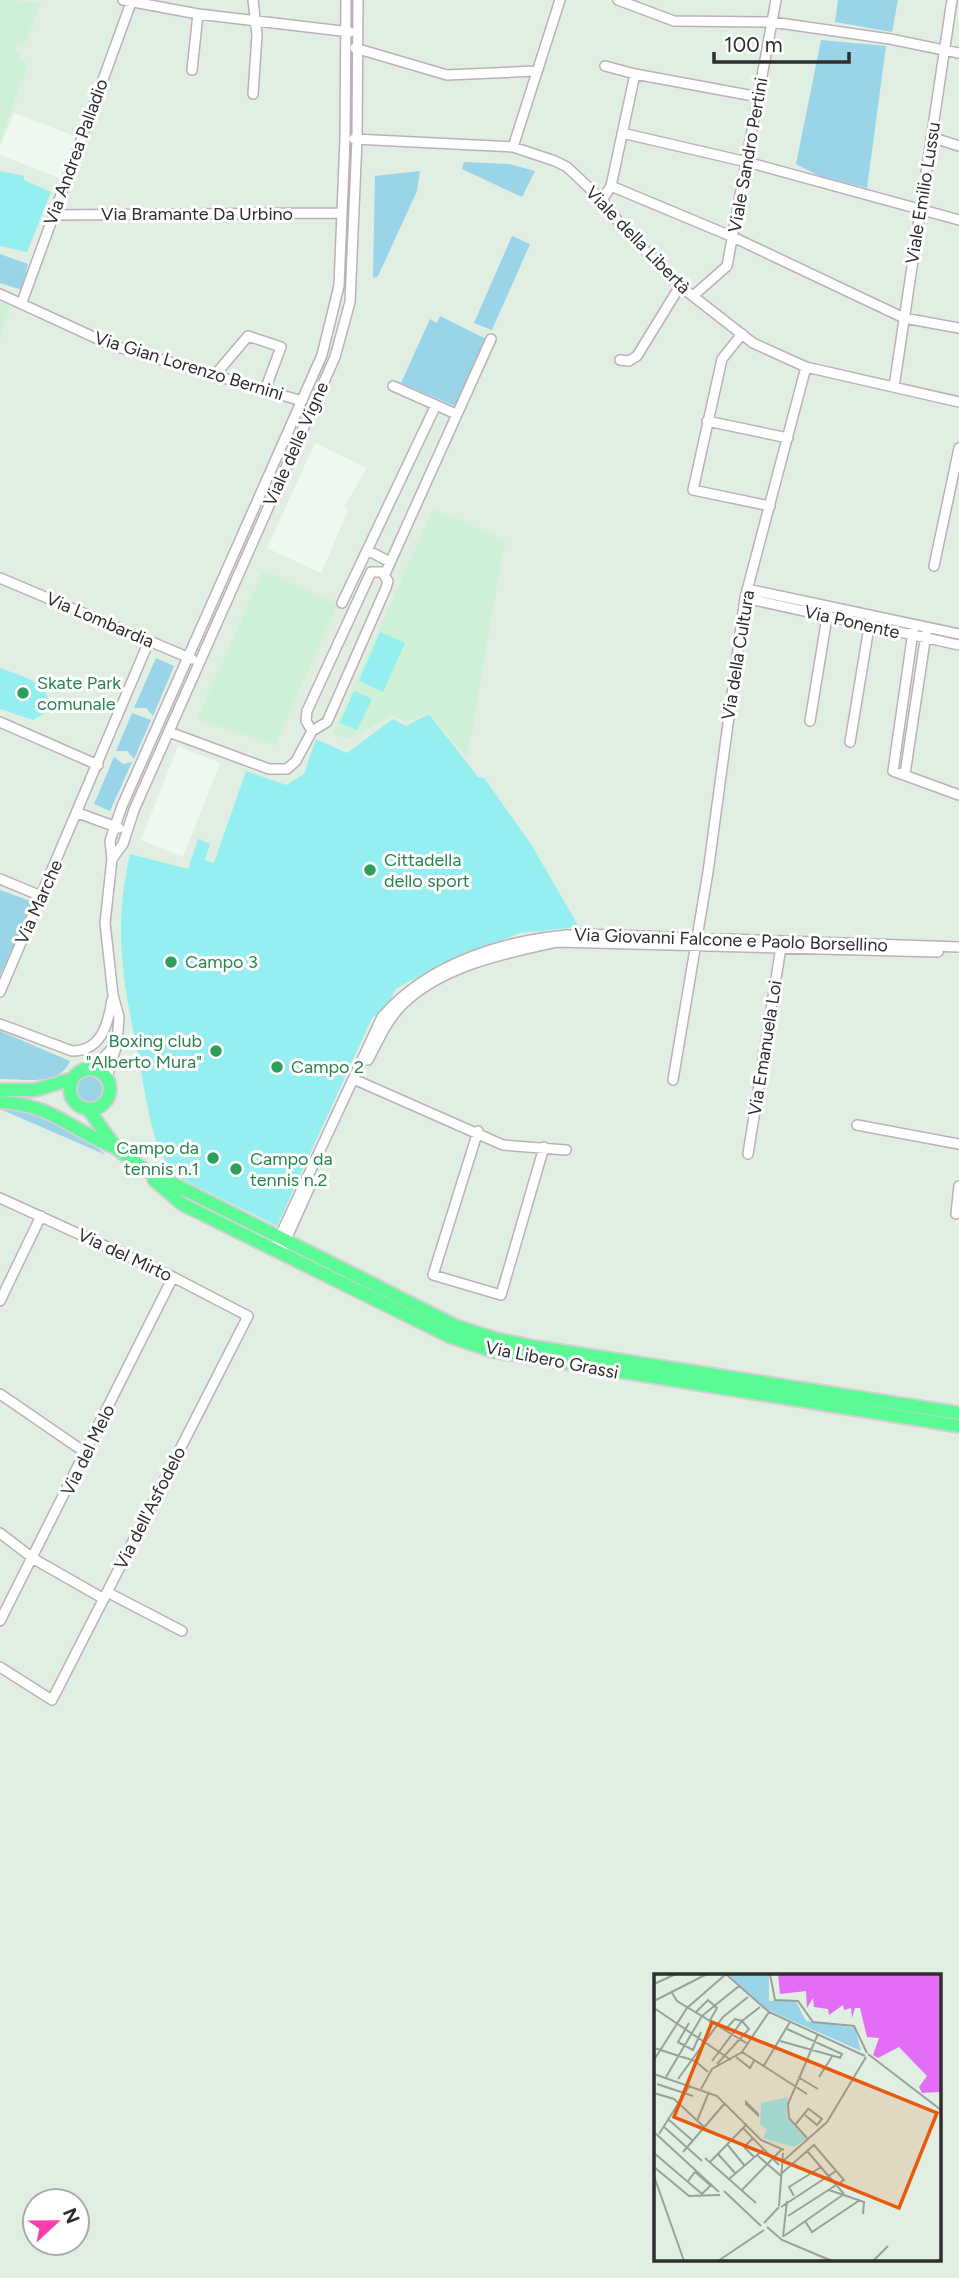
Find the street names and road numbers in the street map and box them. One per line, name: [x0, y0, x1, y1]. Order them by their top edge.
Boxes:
street label: Via Andrea Palladio: [39, 76, 113, 228]
street label: Viale Sandro Pertini: [724, 76, 772, 234]
street label: Viale Emilio Lussu: [901, 120, 945, 266]
street label: Viale della Libertà: [581, 181, 695, 299]
street label: Via Bramante Da Urbino: [101, 203, 293, 225]
street label: Via Gian Lorenzo Bernini: [92, 327, 286, 405]
street label: Viale delle Vigne: [259, 378, 333, 510]
street label: Via Lombardia: [43, 587, 157, 653]
street label: Via della Cultura: [717, 588, 759, 722]
street label: Via Ponente: [802, 600, 902, 644]
street label: Via Marche: [11, 856, 67, 948]
street label: Via Giovanni Falcone e Paolo Borsellino: [574, 924, 888, 956]
street label: Via Emanuela Loi: [743, 979, 787, 1117]
street label: Via del Mirto: [74, 1224, 176, 1286]
street label: Via Libero Grassi: [484, 1336, 620, 1384]
street label: Via del Melo: [57, 1401, 119, 1499]
street label: Via dell'Asfodelo: [110, 1443, 190, 1573]

